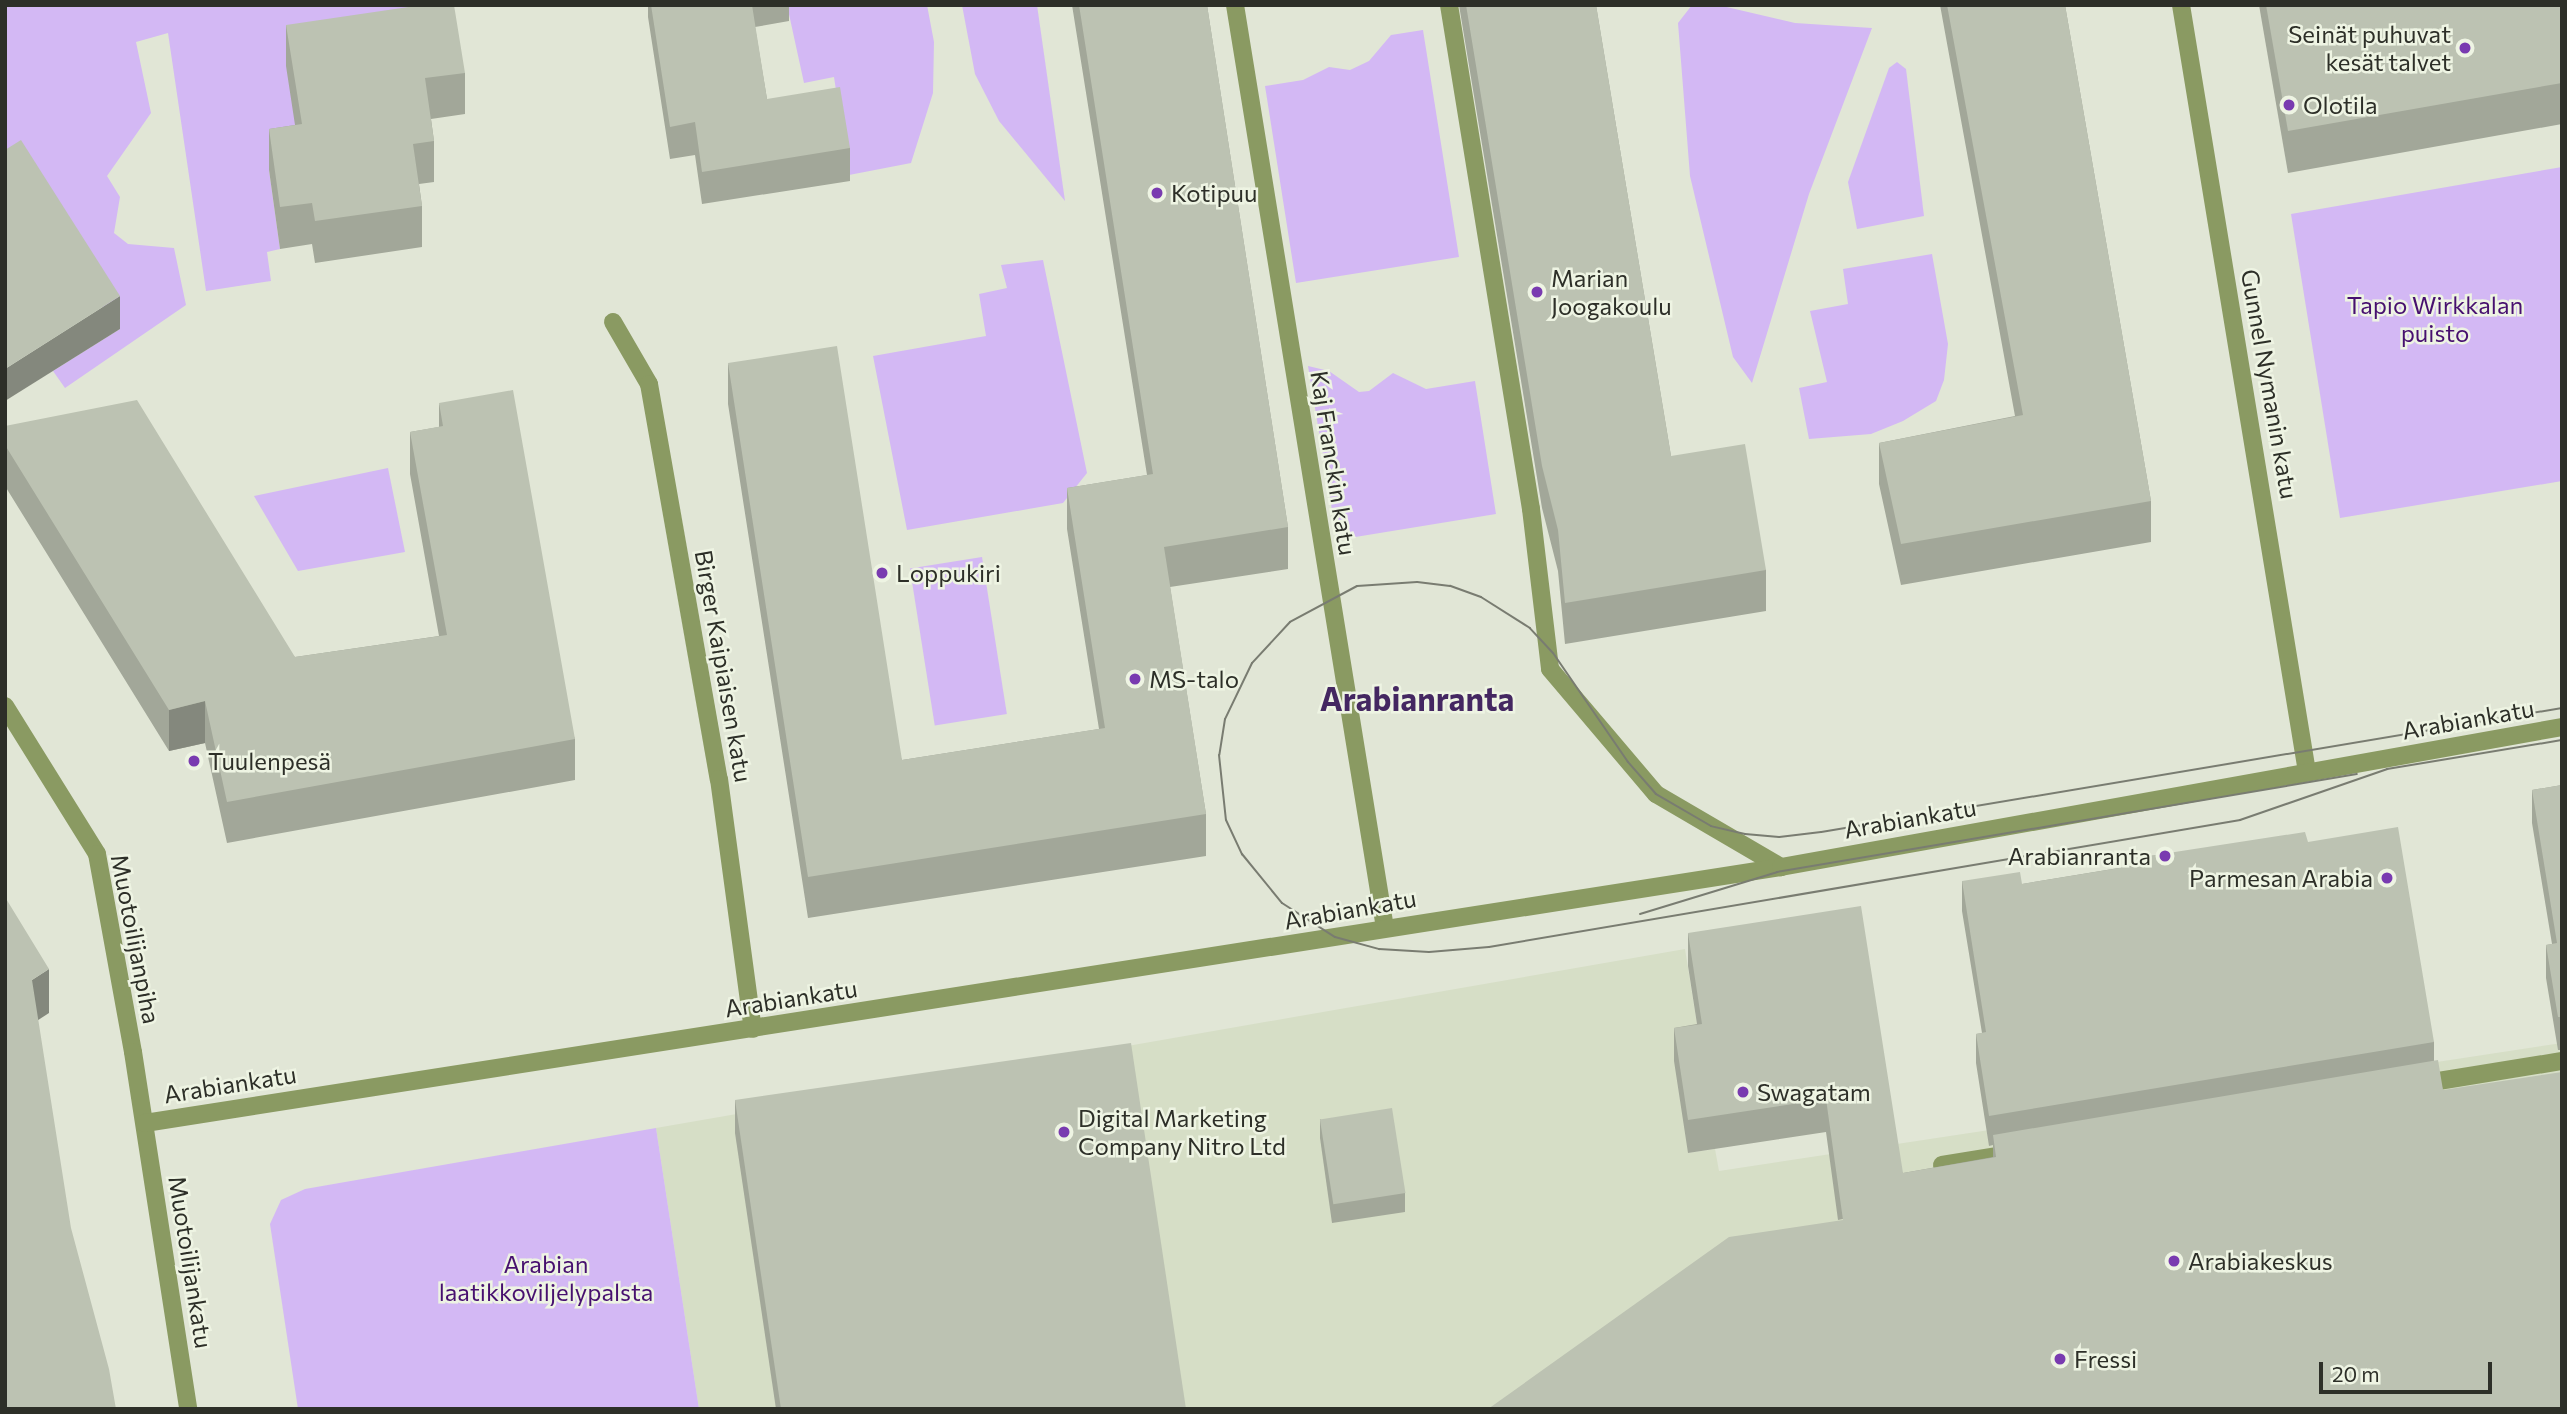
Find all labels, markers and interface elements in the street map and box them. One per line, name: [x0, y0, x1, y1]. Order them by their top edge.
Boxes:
place label: Seinät puhuvat kesät talvet: [2288, 20, 2451, 76]
marker: Seinät puhuvat kesät talvet: [2457, 40, 2473, 56]
place label: Olotila: [2303, 91, 2378, 119]
marker: Olotila: [2281, 97, 2297, 113]
place label: Kotipuu: [1171, 179, 1257, 207]
marker: Kotipuu: [1149, 185, 1165, 201]
place label: Marian Joogakoulu: [1551, 264, 1672, 320]
street label: Gunnel Nymanin katu: [2236, 267, 2304, 501]
marker: Marian Joogakoulu: [1529, 284, 1545, 300]
park label: Tapio Wirkkalan puisto: [2347, 291, 2523, 347]
street label: Kaj Franckin katu: [1305, 369, 1363, 557]
street label: Birger Kaipiaisen katu: [689, 548, 759, 784]
place label: Loppukiri: [896, 559, 1001, 587]
marker: Loppukiri: [874, 565, 890, 581]
place label: MS-talo: [1149, 665, 1239, 693]
marker: MS-talo: [1127, 671, 1143, 687]
district label: Arabianranta: [1320, 679, 1514, 717]
street label: Arabiankatu: [2400, 693, 2536, 745]
place label: Tuulenpesä: [208, 747, 331, 775]
marker: Tuulenpesä: [186, 753, 202, 769]
street label: Arabiankatu: [1842, 792, 1978, 844]
place label: Arabianranta: [2008, 842, 2151, 870]
marker: Arabianranta: [2157, 848, 2173, 864]
street label: Muotoilijanpiha: [105, 852, 167, 1026]
place label: Parmesan Arabia: [2189, 864, 2373, 892]
marker: Parmesan Arabia: [2379, 870, 2395, 886]
street label: Arabiankatu: [1282, 883, 1418, 935]
street label: Arabiankatu: [723, 973, 859, 1023]
street label: Arabiankatu: [162, 1059, 298, 1109]
place label: Swagatam: [1757, 1078, 1871, 1106]
marker: Swagatam: [1735, 1084, 1751, 1100]
place label: Digital Marketing Company Nitro Ltd: [1078, 1104, 1286, 1160]
marker: Digital Marketing Company Nitro Ltd: [1056, 1124, 1072, 1140]
street label: Muotoilijankatu: [163, 1174, 219, 1350]
place label: Arabiakeskus: [2188, 1247, 2333, 1275]
park label: Arabian laatikkoviljelypalsta: [439, 1250, 653, 1306]
marker: Arabiakeskus: [2166, 1253, 2182, 1269]
place label: Fressi: [2074, 1345, 2137, 1373]
scale bar: [2322, 1348, 2495, 1392]
marker: Fressi: [2052, 1351, 2068, 1367]
text: 20 m: [2332, 1361, 2380, 1386]

